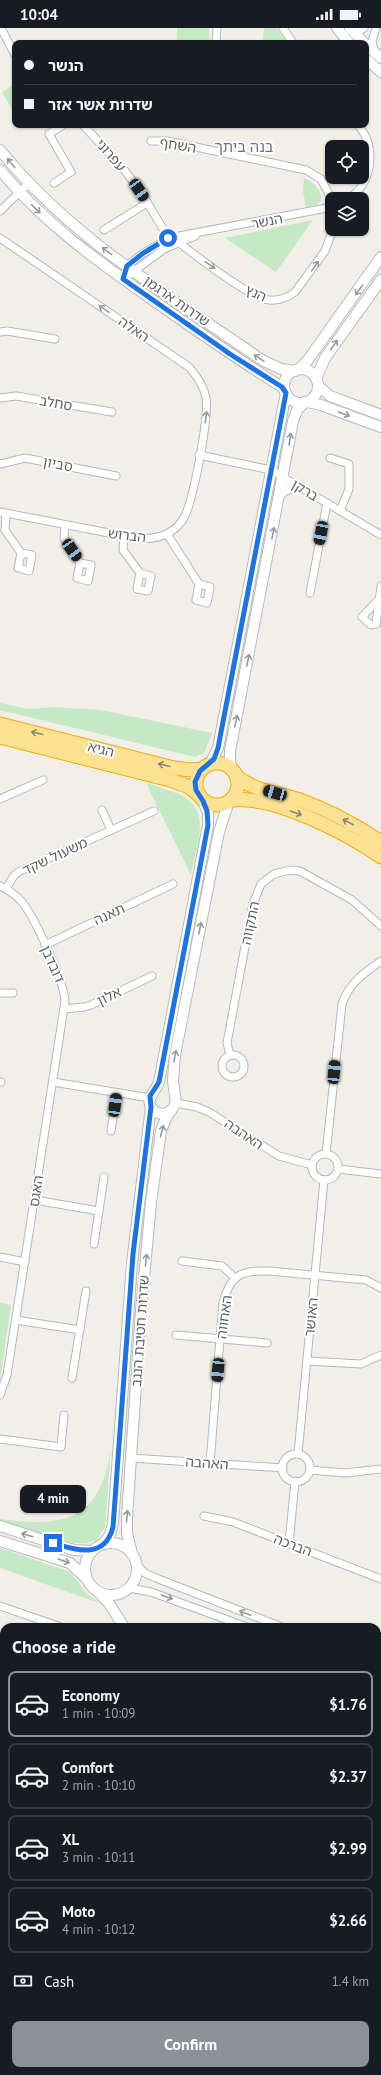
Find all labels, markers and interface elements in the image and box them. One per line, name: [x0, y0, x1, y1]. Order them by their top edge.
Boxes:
text: 10:04: [20, 5, 58, 24]
text: הנשר: [48, 56, 84, 75]
text: שדרות אשר אזר: [48, 95, 153, 114]
street label: השחף: [158, 133, 198, 157]
street label: עפרוני: [92, 135, 130, 175]
district label: בנה ביתך: [215, 137, 274, 156]
map controls: [325, 140, 369, 236]
button: locate: [325, 140, 369, 184]
one-way arrow: [7, 158, 16, 169]
car: [127, 177, 151, 203]
button: layers: [325, 192, 369, 236]
one-way arrow: [31, 204, 41, 214]
street label: הנשר: [250, 209, 284, 233]
route start: [159, 229, 177, 247]
one-way arrow: [101, 247, 112, 255]
one-way arrow: [205, 261, 216, 269]
one-way arrow: [311, 261, 319, 272]
street label: שדרות ארגמן: [140, 272, 214, 330]
street label: הנץ: [243, 280, 269, 306]
one-way arrow: [355, 284, 363, 295]
one-way arrow: [99, 305, 110, 313]
street label: האלה: [115, 312, 153, 346]
one-way arrow: [330, 339, 338, 350]
one-way arrow: [254, 354, 265, 362]
street label: סחלב: [38, 391, 74, 415]
one-way arrow: [337, 410, 349, 418]
one-way arrow: [202, 411, 210, 424]
one-way arrow: [286, 433, 294, 446]
street label: סביון: [42, 452, 74, 476]
street label: ברקן: [288, 475, 322, 505]
car: [313, 520, 329, 546]
street label: הברוש: [107, 524, 147, 546]
one-way arrow: [269, 526, 277, 539]
car: [60, 537, 84, 563]
one-way arrow: [245, 654, 253, 667]
one-way arrow: [232, 715, 240, 728]
one-way arrow: [31, 729, 44, 737]
street label: הגיא: [86, 737, 116, 761]
one-way arrow: [157, 761, 170, 769]
car: [262, 784, 288, 802]
one-way arrow: [289, 809, 301, 817]
one-way arrow: [342, 818, 354, 825]
street label: משעול שקד: [20, 833, 90, 879]
street label: תאנה: [90, 899, 128, 929]
street label: התקווה: [237, 899, 263, 947]
one-way arrow: [197, 922, 205, 935]
street label: דובדבן: [37, 942, 69, 986]
street label: אלון: [94, 982, 124, 1010]
one-way arrow: [172, 1050, 180, 1063]
car: [327, 1060, 341, 1084]
car: [107, 1092, 123, 1118]
street label: האהבה: [221, 1114, 267, 1154]
one-way arrow: [158, 1125, 166, 1138]
street label: האגס: [25, 1174, 47, 1208]
one-way arrow: [142, 1254, 149, 1267]
street label: שדרות חטיבת הנגב: [127, 1274, 153, 1388]
street label: האחווה: [212, 1294, 236, 1340]
street label: האושר: [300, 1297, 322, 1337]
car: [211, 1358, 225, 1382]
street label: האהבה: [185, 1453, 229, 1473]
callout: 4 min: [20, 1485, 86, 1513]
text: 4 min: [37, 1490, 69, 1507]
one-way arrow: [123, 1510, 131, 1523]
street label: הברכה: [271, 1530, 315, 1560]
one-way arrow: [21, 1531, 34, 1538]
route end: [44, 1534, 62, 1552]
one-way arrow: [57, 1558, 70, 1565]
one-way arrow: [161, 1594, 173, 1602]
one-way arrow: [240, 1608, 252, 1616]
text: Choose a ride: [12, 1635, 116, 1658]
icon: car: [14, 1686, 50, 1722]
text: Economy: [62, 1686, 120, 1705]
text: $1.76: [329, 1695, 367, 1714]
text: 1 min · 10:09: [62, 1705, 135, 1722]
icon: car: [14, 1758, 50, 1794]
text: Comfort: [62, 1758, 114, 1777]
text: $2.37: [329, 1767, 367, 1786]
text: 2 min · 10:10: [62, 1777, 135, 1794]
icon: car: [14, 1830, 50, 1866]
text: XL: [62, 1830, 79, 1849]
text: $2.99: [329, 1839, 367, 1858]
text: 3 min · 10:11: [62, 1849, 135, 1866]
icon: car: [14, 1902, 50, 1938]
text: Moto: [62, 1902, 95, 1921]
text: $2.66: [329, 1911, 367, 1930]
text: 4 min · 10:12: [62, 1921, 135, 1938]
icon: cash: [12, 1970, 34, 1992]
text: Cash: [44, 1972, 74, 1991]
text: 1.4 km: [332, 1973, 369, 1990]
button: Confirm: [12, 2021, 369, 2067]

